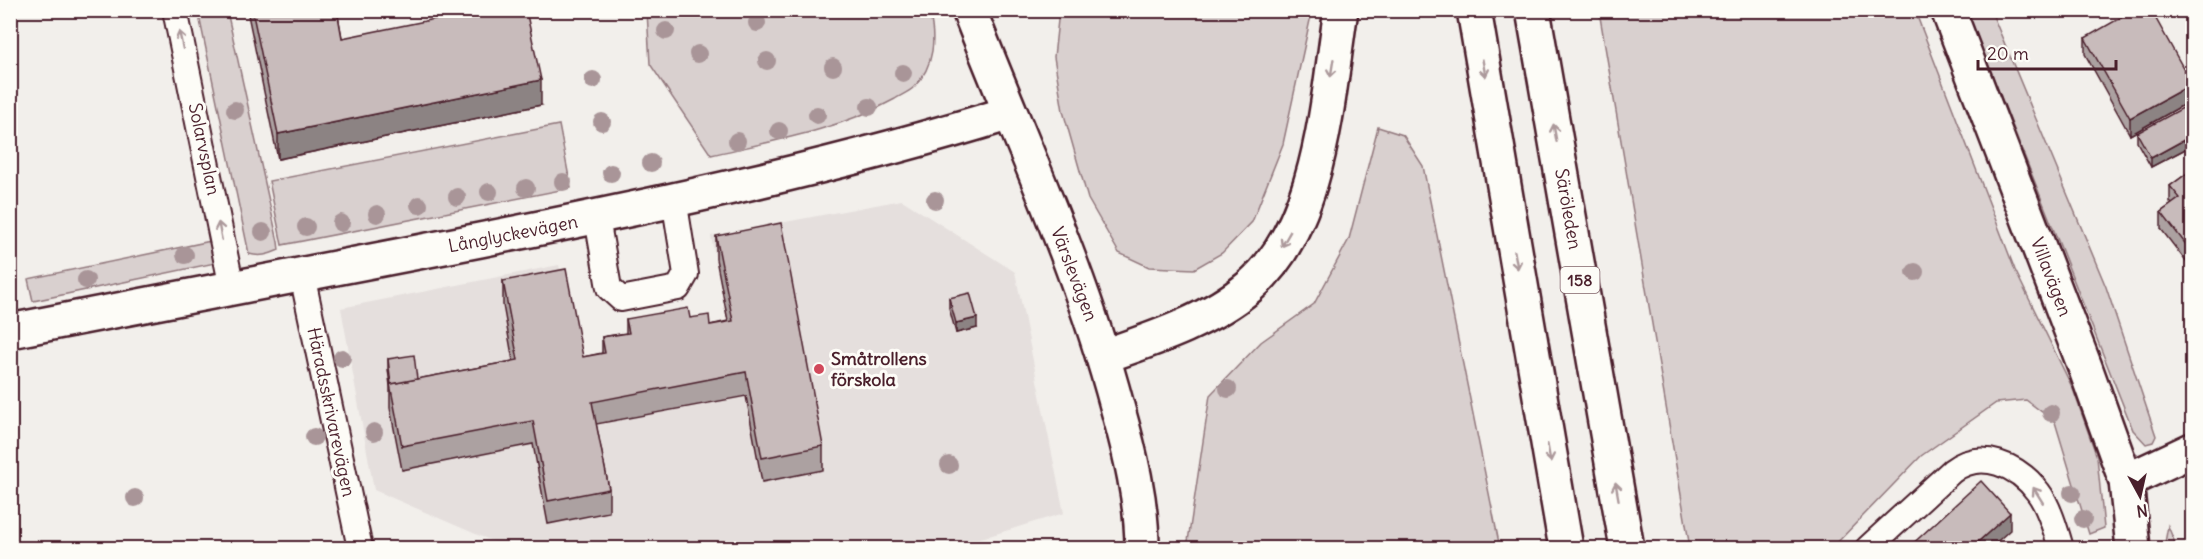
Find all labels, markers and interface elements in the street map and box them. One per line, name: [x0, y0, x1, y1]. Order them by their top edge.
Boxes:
one-way arrow: [175, 31, 186, 50]
scale bar: [1978, 33, 2116, 71]
text: 20 m: [1987, 42, 2029, 65]
one-way arrow: [1326, 58, 1337, 78]
one-way arrow: [1478, 58, 1489, 78]
street label: Solarvsplan: [183, 101, 225, 197]
one-way arrow: [1549, 124, 1560, 144]
street label: Säröleden: [1550, 167, 1587, 251]
street label: Långlyckevägen: [446, 210, 580, 257]
one-way arrow: [214, 222, 226, 241]
street label: Värslevägen: [1046, 223, 1103, 324]
one-way arrow: [1280, 229, 1291, 247]
street label: Villavägen: [2026, 234, 2077, 320]
one-way arrow: [1511, 250, 1522, 270]
road number: 158: [1560, 267, 1600, 293]
street label: Häradsskrivarevägen: [302, 325, 361, 499]
place label: Småtrollens förskola: [831, 347, 927, 391]
marker: Småtrollens förskola: [812, 362, 826, 376]
one-way arrow: [1544, 442, 1555, 462]
north arrow: [2110, 466, 2170, 526]
one-way arrow: [1612, 482, 1623, 501]
one-way arrow: [2032, 487, 2044, 504]
text: N: [2135, 500, 2149, 522]

